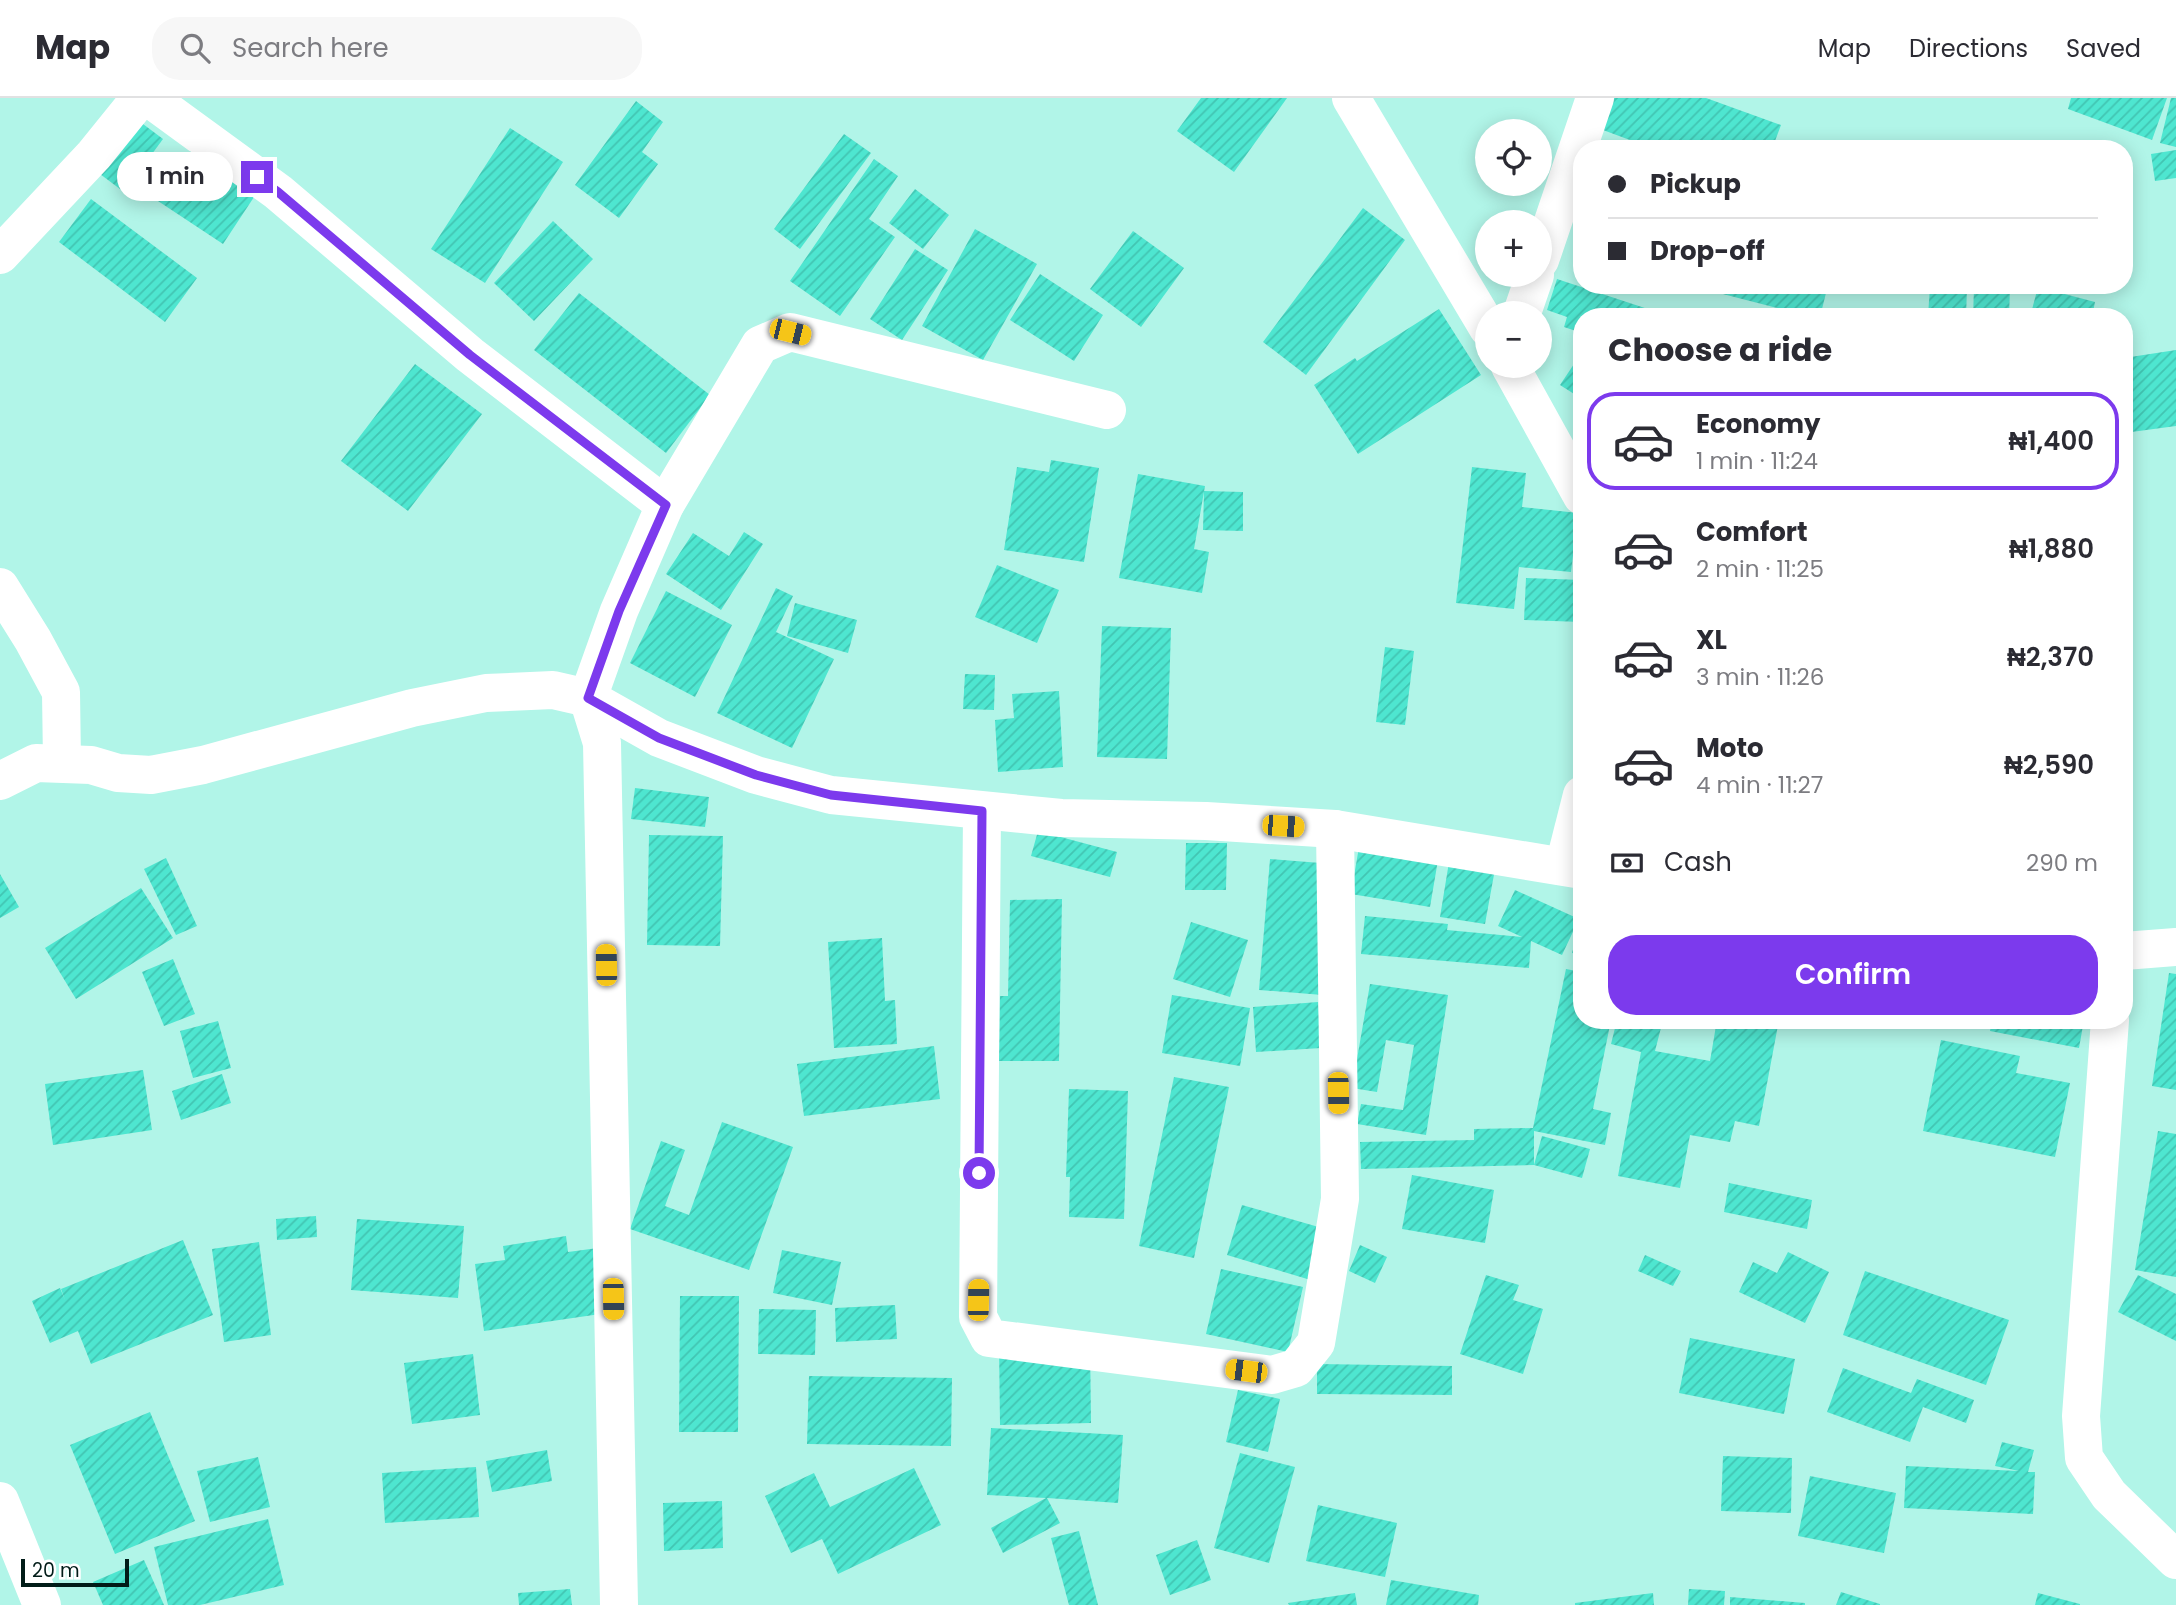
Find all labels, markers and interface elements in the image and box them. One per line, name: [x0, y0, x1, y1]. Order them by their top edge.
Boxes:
search box: [152, 17, 642, 80]
text: Map: [35, 24, 110, 71]
icon: search: [176, 29, 214, 67]
text: Search here: [232, 30, 389, 66]
text: Map: [1818, 32, 1871, 65]
text: Directions: [1909, 32, 2028, 65]
text: Saved: [2066, 32, 2141, 65]
map controls: [1475, 119, 1552, 378]
button: locate: [1475, 119, 1552, 196]
callout: 1 min: [117, 153, 232, 202]
text: 1 min: [145, 160, 205, 192]
route end: [241, 161, 273, 193]
text: Pickup: [1650, 166, 1741, 202]
button: +: [1475, 210, 1552, 287]
text: Drop-off: [1650, 233, 1765, 269]
button: −: [1475, 301, 1552, 378]
car: [768, 317, 813, 347]
text: Choose a ride: [1608, 327, 1832, 372]
text: Economy: [1696, 406, 1820, 442]
icon: car: [1612, 410, 1675, 473]
text: ₦1,400: [2008, 423, 2094, 459]
text: 1 min · 11:24: [1696, 445, 1818, 477]
text: Comfort: [1696, 514, 1808, 550]
icon: car: [1612, 518, 1675, 581]
text: ₦1,880: [2009, 531, 2094, 567]
text: 2 min · 11:25: [1696, 553, 1824, 585]
text: XL: [1696, 622, 1727, 658]
icon: car: [1612, 626, 1675, 689]
text: ₦2,370: [2007, 639, 2094, 675]
text: 3 min · 11:26: [1696, 661, 1824, 693]
text: Moto: [1696, 730, 1764, 766]
icon: car: [1612, 734, 1675, 797]
text: ₦2,590: [2004, 747, 2094, 783]
text: 4 min · 11:27: [1696, 769, 1823, 801]
car: [1262, 814, 1305, 838]
icon: cash: [1608, 844, 1646, 882]
text: Cash: [1664, 844, 1732, 880]
text: 290 m: [2026, 847, 2098, 879]
button: Confirm: [1608, 935, 2098, 1015]
car: [596, 944, 617, 986]
car: [1328, 1072, 1349, 1114]
route start: [963, 1157, 995, 1189]
car: [603, 1278, 624, 1320]
car: [968, 1279, 989, 1321]
car: [1224, 1358, 1269, 1384]
scale bar: [21, 1556, 130, 1588]
text: 20 m: [32, 1557, 80, 1584]

